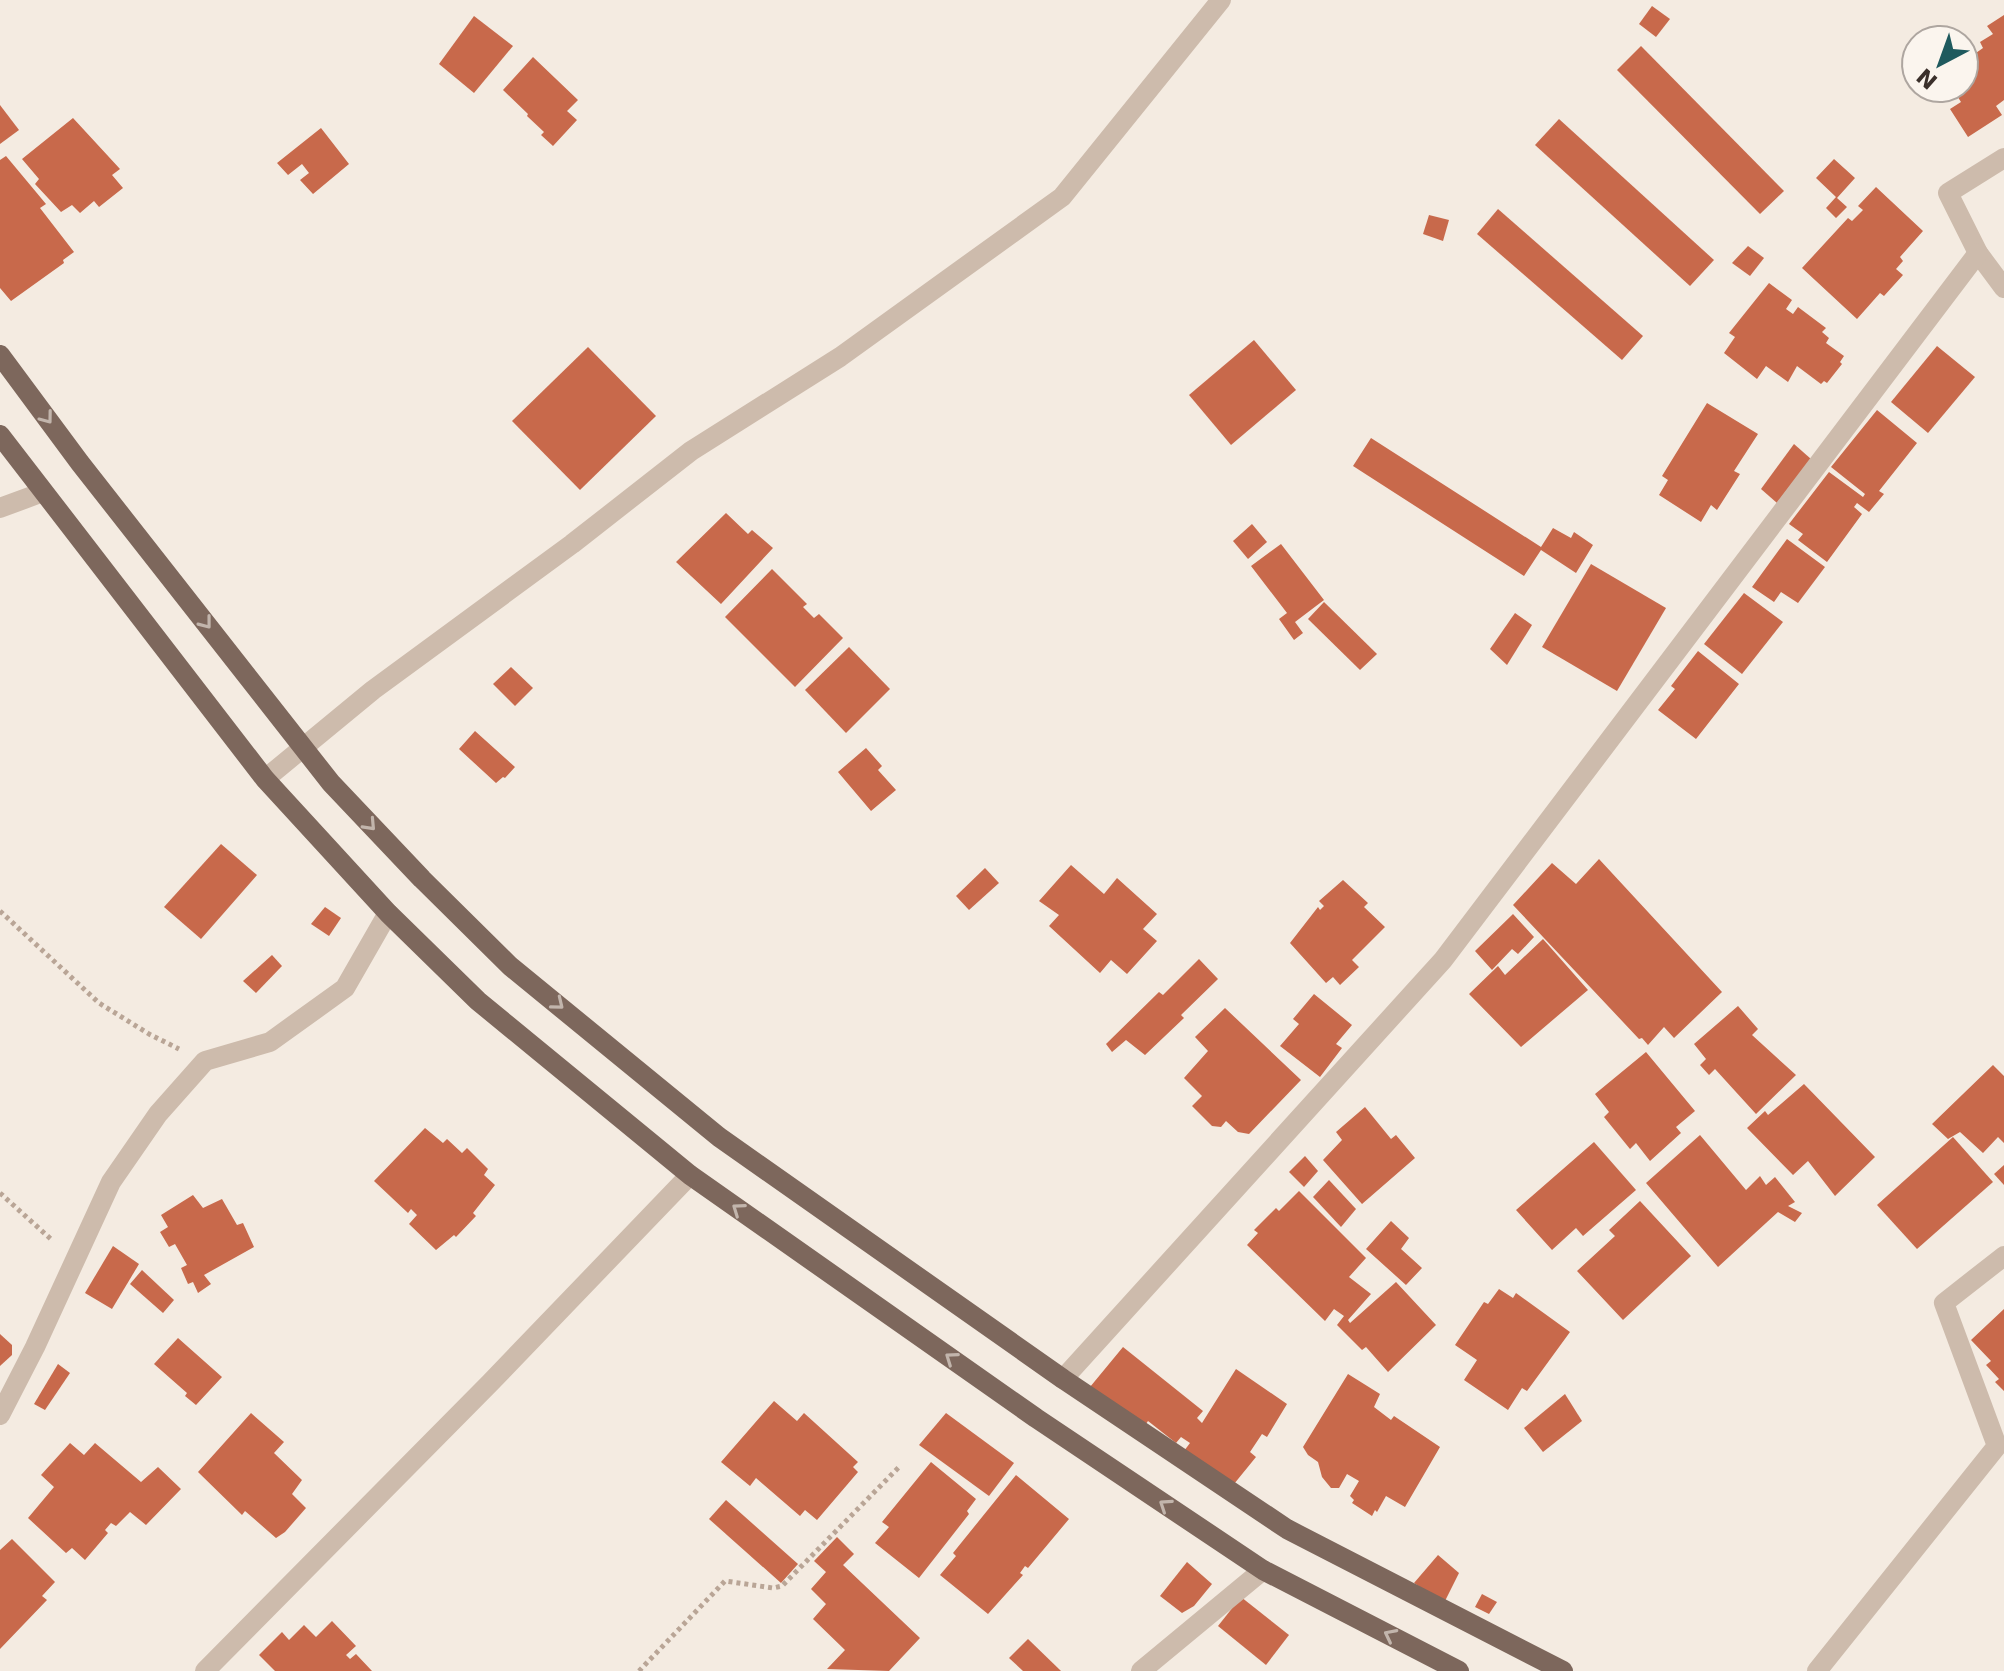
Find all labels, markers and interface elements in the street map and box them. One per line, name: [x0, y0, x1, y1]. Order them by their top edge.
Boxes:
north arrow: [1900, 24, 1980, 104]
text: N: [1912, 63, 1942, 94]
one-way arrow: [37, 409, 51, 424]
one-way arrow: [197, 614, 211, 629]
one-way arrow: [361, 815, 375, 830]
one-way arrow: [549, 994, 563, 1009]
one-way arrow: [733, 1204, 747, 1219]
one-way arrow: [945, 1353, 959, 1368]
one-way arrow: [1160, 1500, 1174, 1515]
one-way arrow: [1383, 1630, 1398, 1645]

